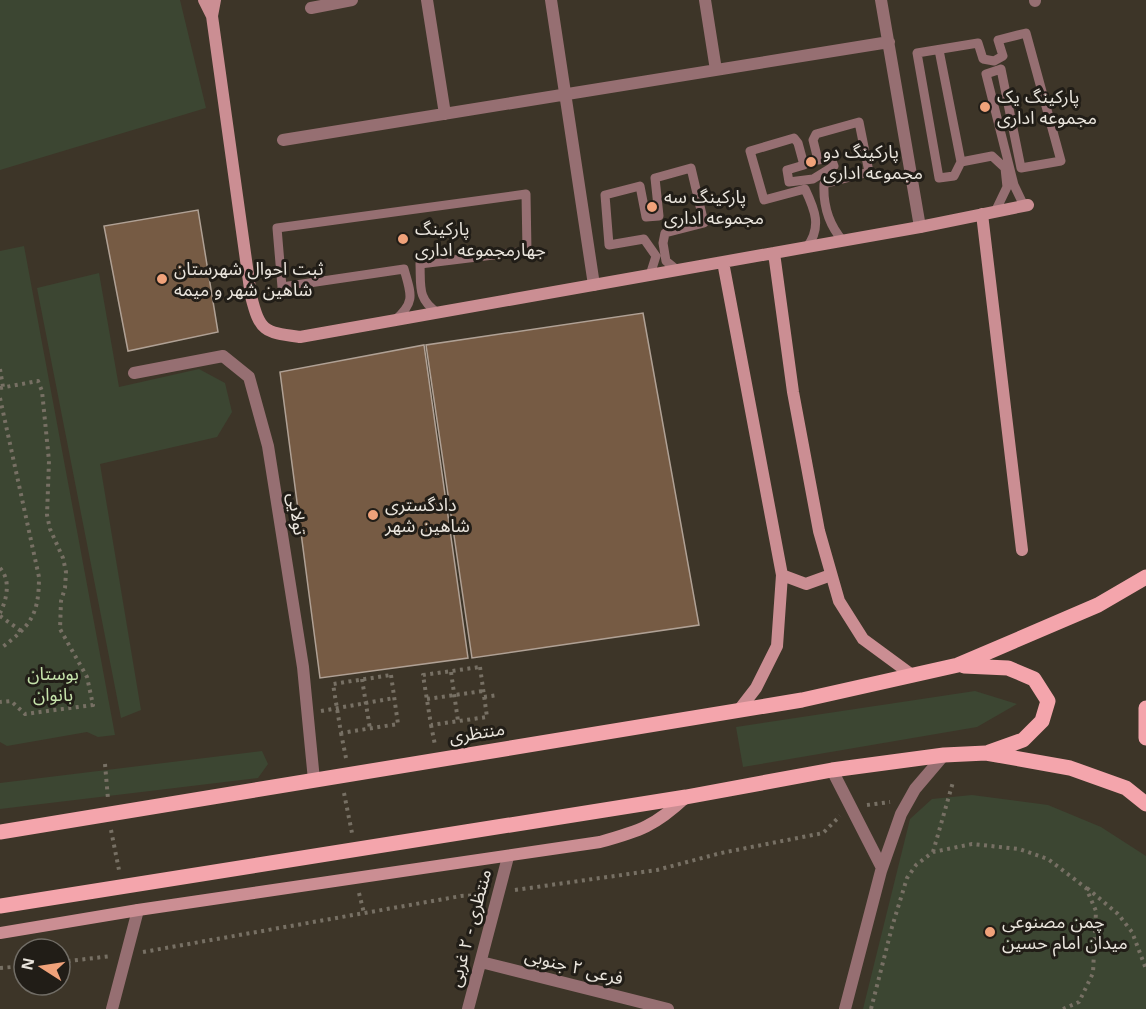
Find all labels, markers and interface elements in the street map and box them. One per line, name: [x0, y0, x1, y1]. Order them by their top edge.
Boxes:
place label: پارکینگ یک مجموعه اداری: [997, 87, 1097, 129]
marker: پارکینگ یک مجموعه اداری: [978, 100, 992, 114]
place label: پارکینگ دو مجموعه اداری: [823, 142, 923, 184]
marker: پارکینگ دو مجموعه اداری: [804, 155, 818, 169]
place label: پارکینگ سه مجموعه اداری: [664, 187, 764, 229]
marker: پارکینگ سه مجموعه اداری: [645, 200, 659, 214]
place label: پارکینگ جهارمجموعه اداری: [415, 219, 546, 261]
marker: پارکینگ جهارمجموعه اداری: [396, 232, 410, 246]
place label: ثبت احوال شهرستان شاهین شهر و میمه: [174, 259, 324, 301]
marker: ثبت احوال شهرستان شاهین شهر و میمه: [155, 272, 169, 286]
street label: تولایی: [283, 491, 310, 537]
place label: دادگستری شاهین شهر: [384, 495, 470, 537]
marker: دادگستری شاهین شهر: [366, 508, 380, 522]
park label: بوستان بانوان: [27, 664, 79, 706]
street label: منتظری: [448, 719, 506, 748]
street label: منتظری - ۲ غربی: [445, 867, 496, 989]
place label: چمن مصنوعی میدان امام حسین: [1002, 912, 1128, 957]
marker: چمن مصنوعی میدان امام حسین: [983, 925, 997, 939]
north arrow: [12, 937, 72, 997]
street label: فرعی ۲ جنوبی: [522, 945, 625, 990]
text: N: [18, 957, 37, 971]

